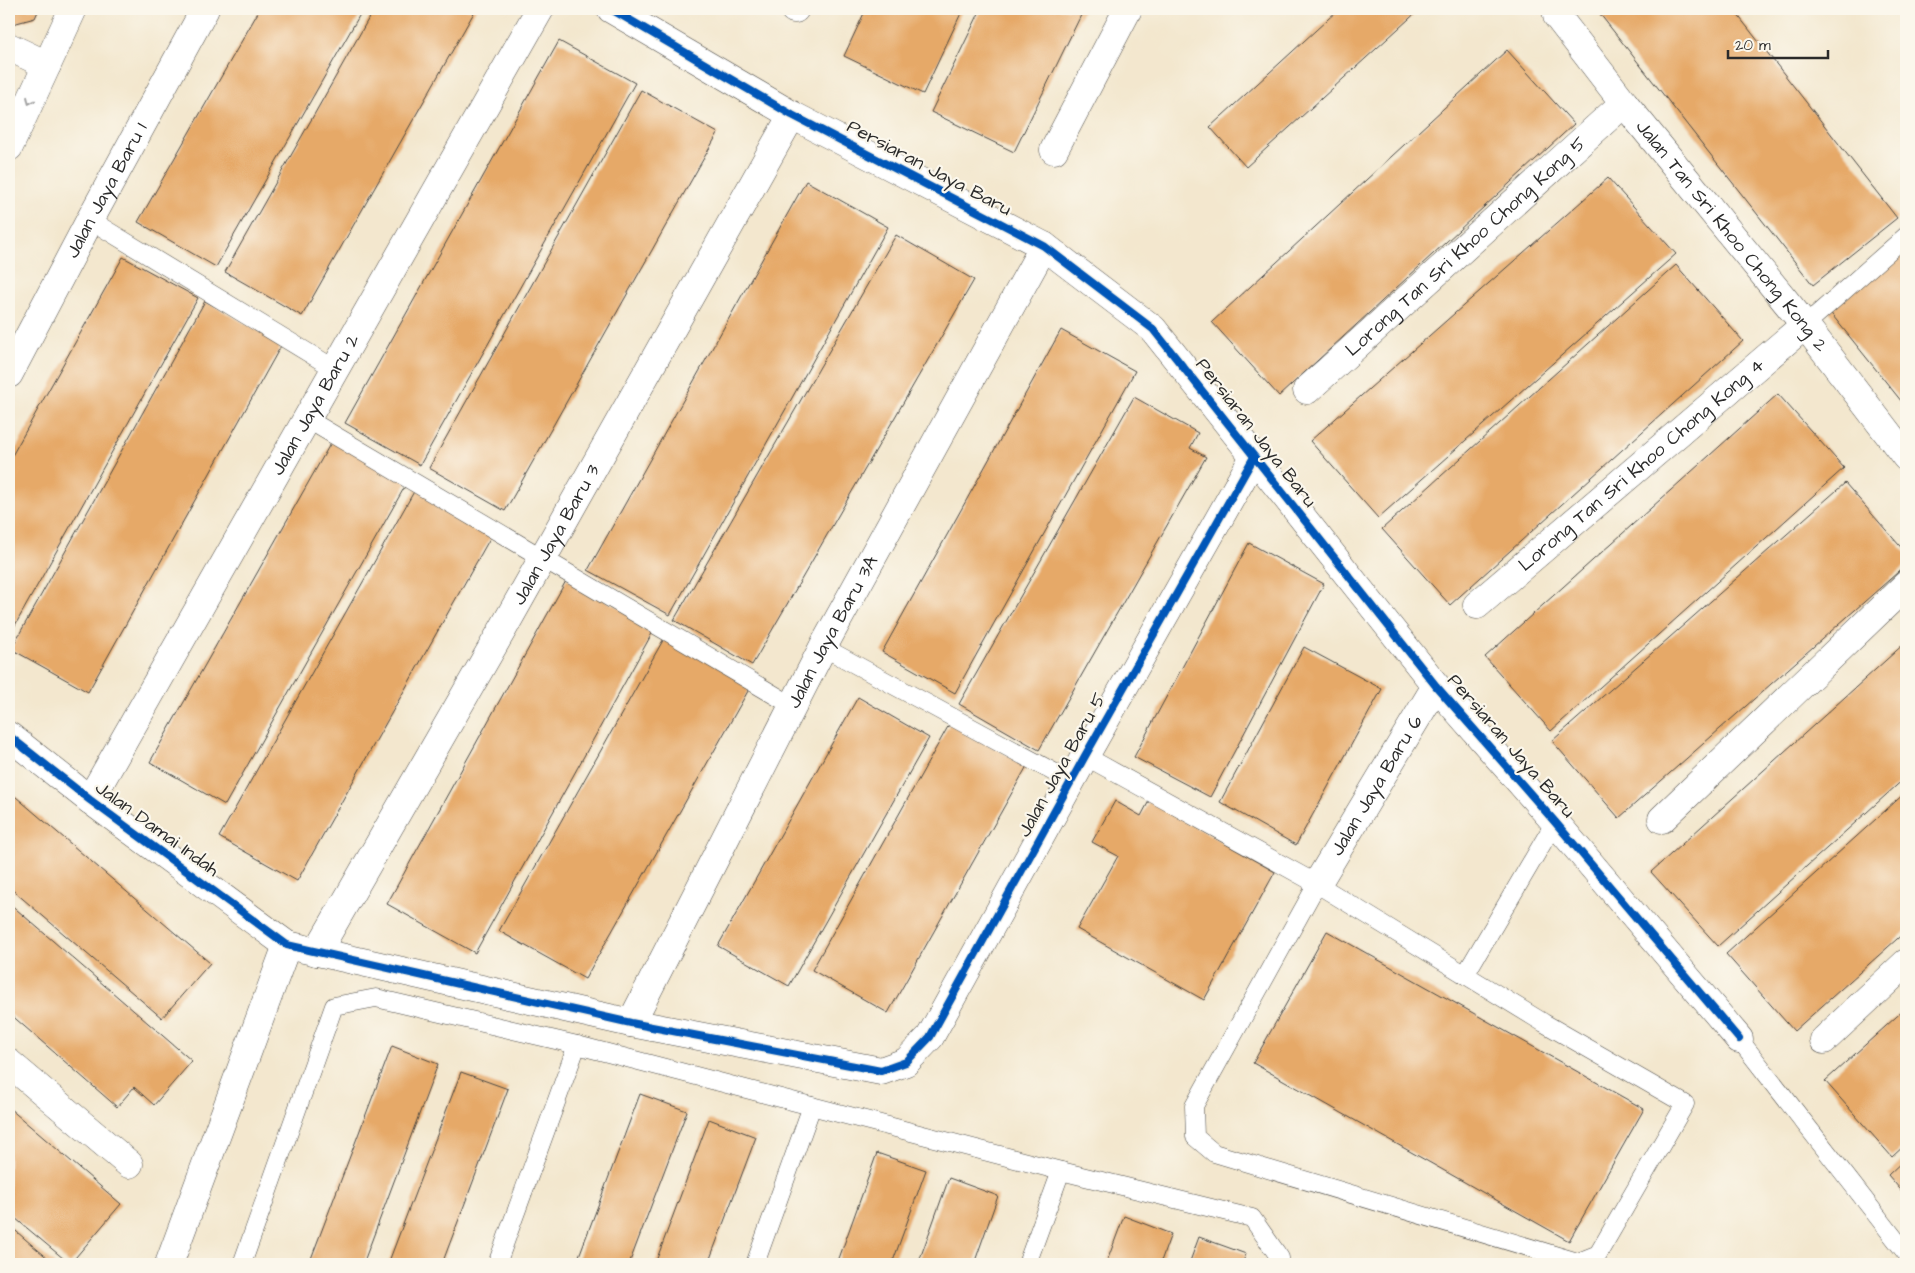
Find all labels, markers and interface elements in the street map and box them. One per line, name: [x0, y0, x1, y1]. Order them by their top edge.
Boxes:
scale bar: [1728, 28, 1828, 60]
text: 20 m: [1735, 35, 1771, 56]
one-way arrow: [26, 95, 36, 104]
street label: Persiaran Jaya Baru: [841, 113, 1016, 224]
street label: Jalan Tan Sri Khoo Chong Kong 2: [1630, 114, 1834, 358]
street label: Jalan Jaya Baru 1: [59, 117, 154, 263]
street label: Lorong Tan Sri Khoo Chong Kong 5: [1339, 130, 1592, 363]
street label: Jalan Jaya Baru 2: [264, 329, 366, 480]
street label: Lorong Tan Sri Khoo Chong Kong 4: [1512, 352, 1770, 578]
street label: Persiaran Jaya Baru: [1188, 353, 1323, 514]
street label: Jalan Jaya Baru 3: [506, 459, 607, 610]
street label: Jalan Jaya Baru 3A: [780, 551, 884, 713]
street label: Persiaran Jaya Baru: [1440, 668, 1581, 825]
street label: Jalan Jaya Baru 5: [1011, 687, 1114, 843]
street label: Jalan Jaya Baru 6: [1324, 710, 1429, 861]
street label: Jalan Damai Indah: [89, 775, 225, 884]

